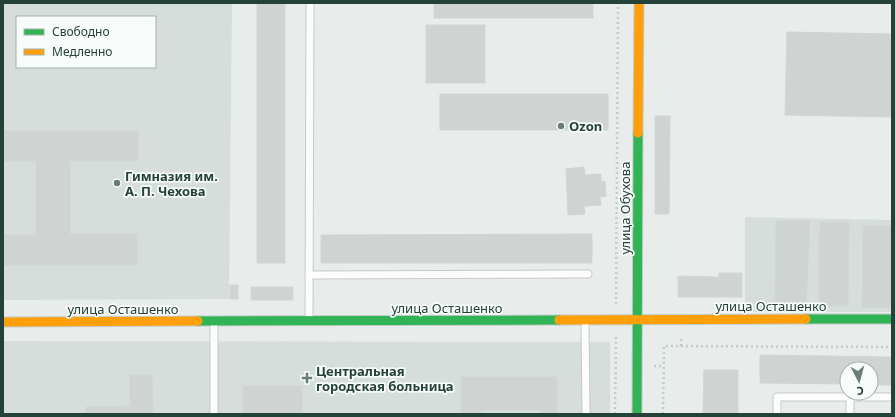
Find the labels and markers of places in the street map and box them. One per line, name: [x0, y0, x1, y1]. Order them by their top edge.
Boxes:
place label: Ozon: [569, 117, 602, 135]
marker: Ozon: [556, 121, 566, 131]
place label: Гимназия им. А. П. Чехова: [125, 167, 218, 200]
marker: Гимназия им. А. П. Чехова: [112, 178, 122, 188]
place label: Центральная городская больница: [316, 362, 454, 395]
marker: Центральная городская больница: [301, 372, 313, 384]

